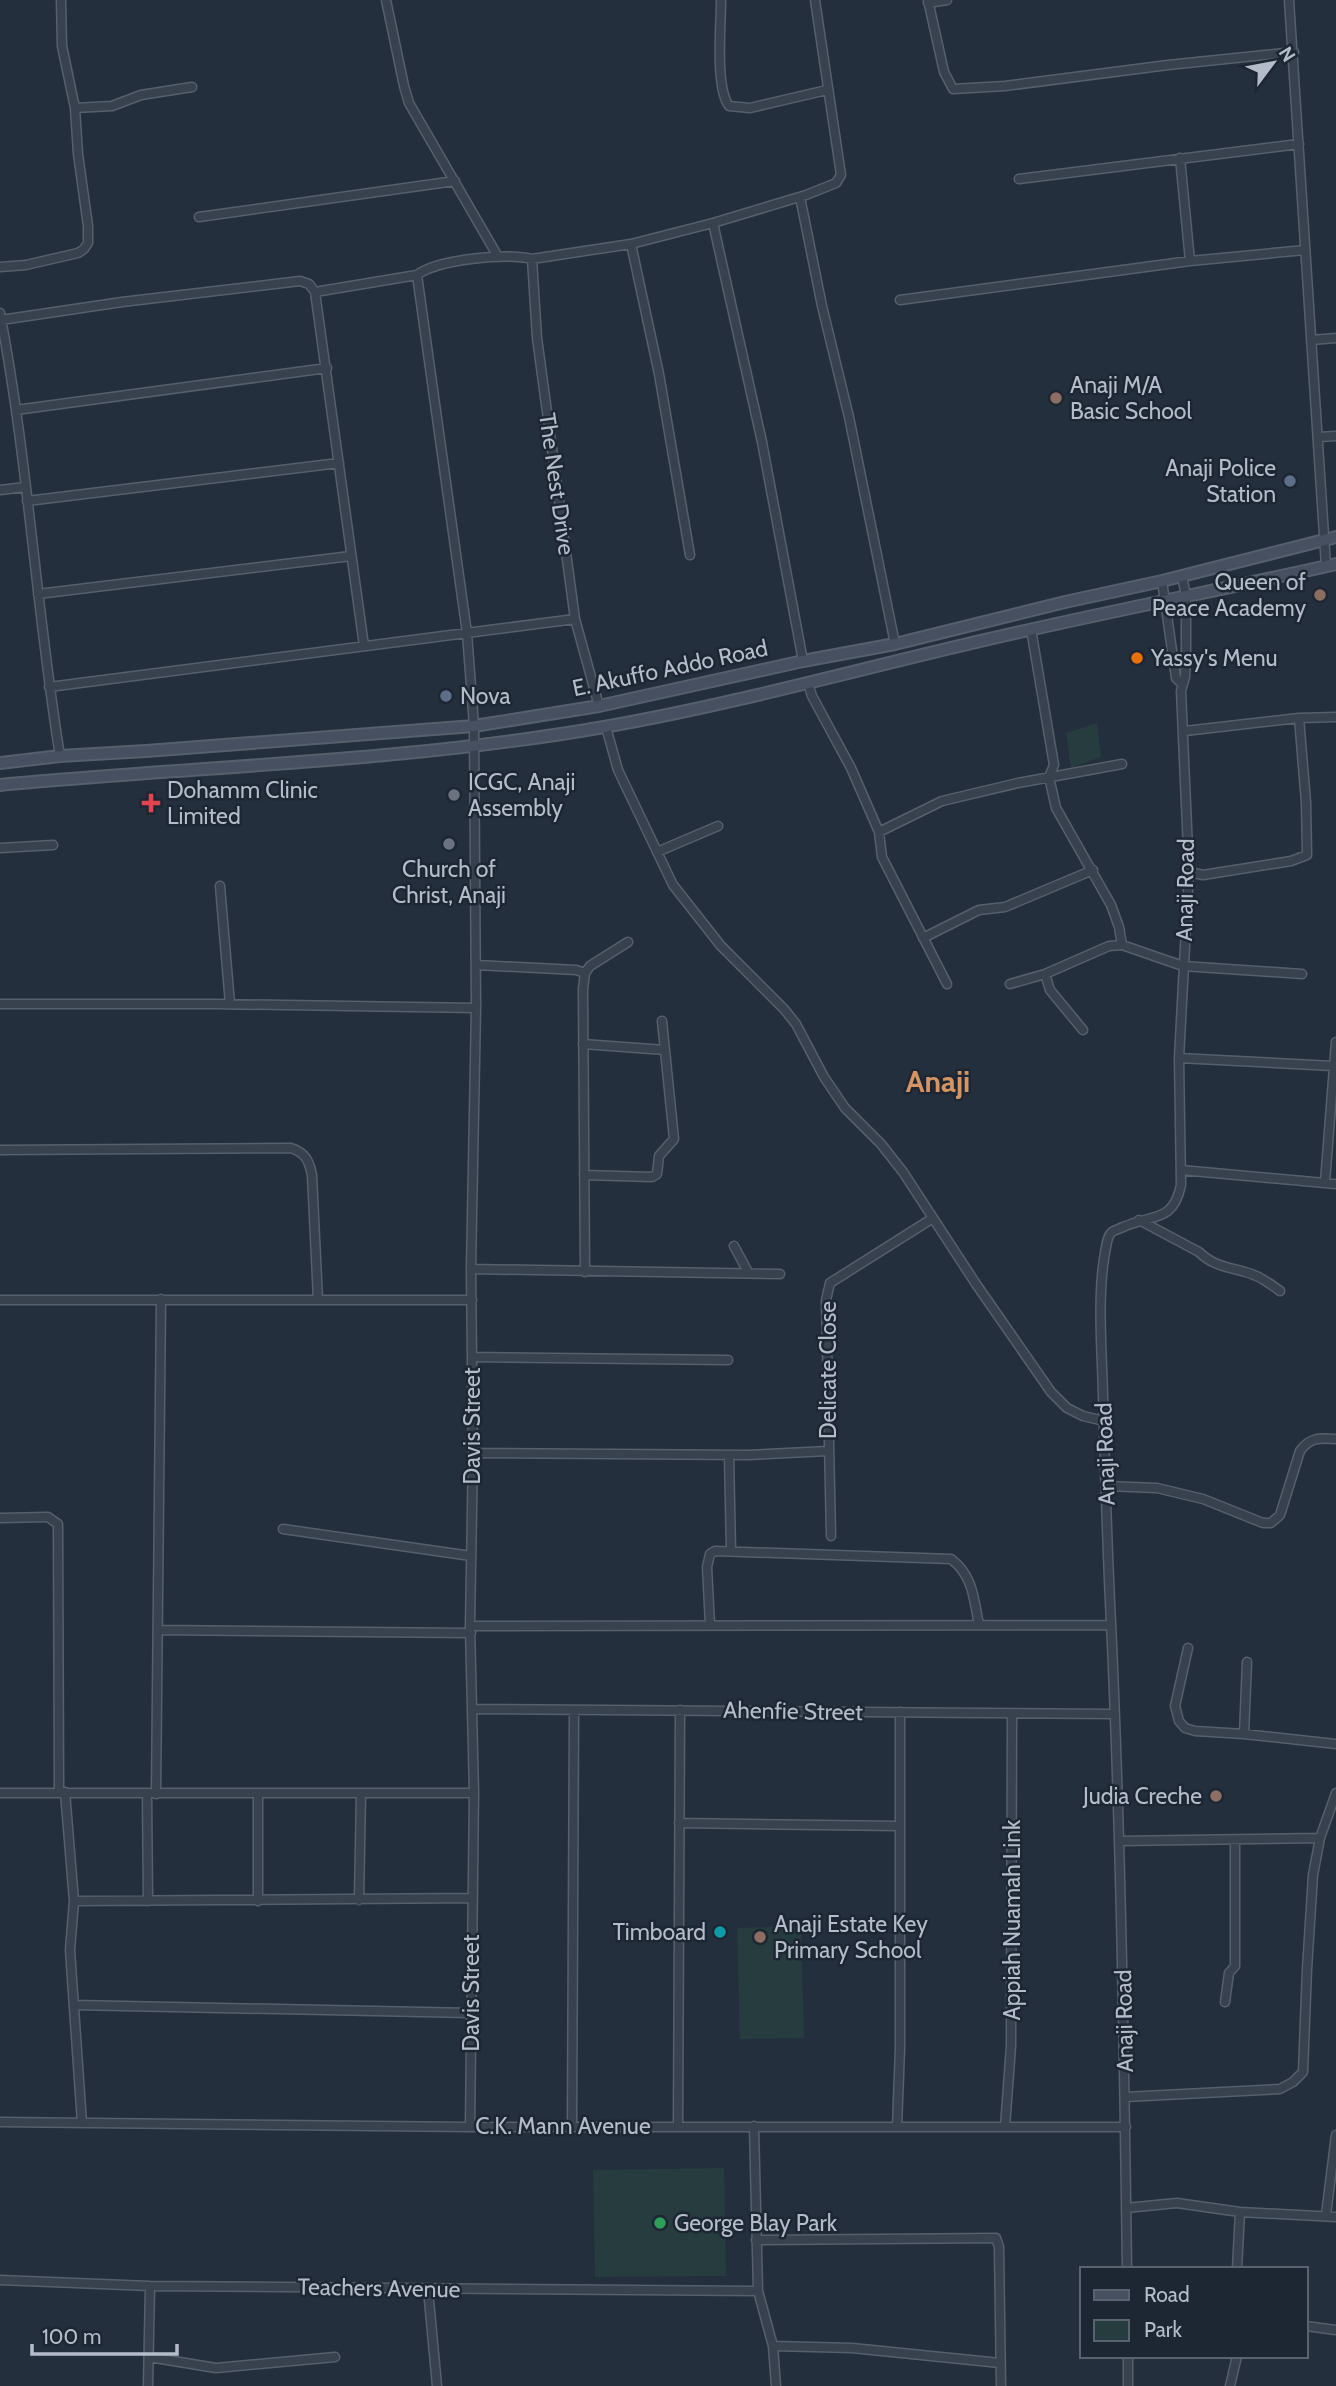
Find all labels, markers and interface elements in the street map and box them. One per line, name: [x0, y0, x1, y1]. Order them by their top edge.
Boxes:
north arrow: [1238, 28, 1308, 98]
text: N: [1274, 42, 1300, 66]
place label: Anaji M/A Basic School: [1070, 371, 1192, 425]
marker: Anaji M/A Basic School: [1048, 390, 1064, 406]
street label: The Nest Drive: [533, 411, 581, 557]
place label: Anaji Police Station: [1165, 454, 1276, 508]
marker: Anaji Police Station: [1282, 473, 1298, 489]
place label: Queen of Peace Academy: [1152, 568, 1306, 622]
marker: Queen of Peace Academy: [1312, 587, 1328, 603]
street label: E. Akuffo Addo Road: [570, 634, 770, 702]
place label: Yassy's Menu: [1150, 644, 1278, 672]
marker: Yassy's Menu: [1129, 650, 1145, 666]
place label: Nova: [460, 682, 511, 710]
marker: Nova: [438, 688, 454, 704]
place label: ICGC, Anaji Assembly: [468, 768, 575, 822]
place label: Dohamm Clinic Limited: [167, 776, 318, 830]
marker: ICGC, Anaji Assembly: [446, 787, 462, 803]
marker: Dohamm Clinic Limited: [141, 793, 161, 813]
marker: Church of Christ, Anaji: [441, 836, 457, 852]
street label: Anaji Road: [1170, 838, 1200, 942]
place label: Church of Christ, Anaji: [392, 855, 506, 909]
district label: Anaji: [906, 1063, 970, 1100]
street label: Delicate Close: [814, 1301, 842, 1439]
street label: Davis Street: [458, 1367, 486, 1485]
street label: Anaji Road: [1089, 1402, 1121, 1506]
street label: Ahenfie Street: [723, 1696, 863, 1726]
place label: Judia Creche: [1082, 1782, 1202, 1810]
marker: Judia Creche: [1208, 1788, 1224, 1804]
street label: Appiah Nuamah Link: [998, 1819, 1026, 2020]
place label: Anaji Estate Key Primary School: [774, 1910, 928, 1964]
place label: Timboard: [613, 1918, 706, 1946]
marker: Timboard: [712, 1924, 728, 1940]
marker: Anaji Estate Key Primary School: [752, 1929, 768, 1945]
street label: Davis Street: [457, 1934, 485, 2052]
street label: Anaji Road: [1109, 1969, 1139, 2073]
street label: C.K. Mann Avenue: [475, 2112, 651, 2140]
place label: George Blay Park: [674, 2209, 838, 2237]
marker: George Blay Park: [652, 2215, 668, 2231]
legend: [1080, 2267, 1308, 2358]
street label: Teachers Avenue: [297, 2273, 461, 2303]
text: Road: [1144, 2282, 1190, 2307]
scale bar: [32, 2312, 177, 2356]
text: Park: [1144, 2317, 1182, 2342]
text: 100 m: [42, 2324, 101, 2349]

